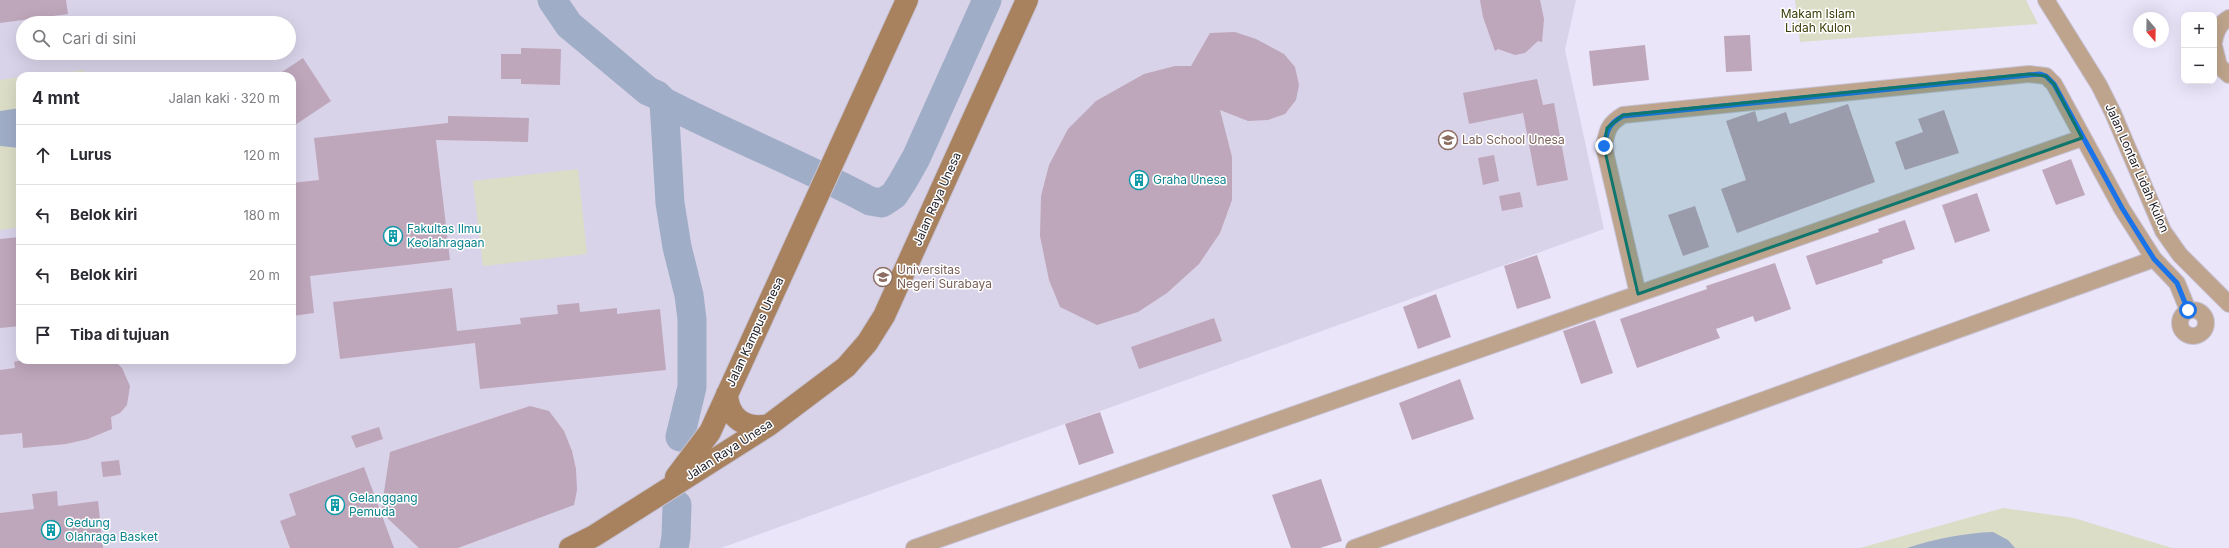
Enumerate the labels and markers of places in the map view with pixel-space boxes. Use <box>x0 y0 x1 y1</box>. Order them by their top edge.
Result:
school or university icon: Lab School Unesa <box>1437 129 1459 151</box>
place label: Lab School Unesa <box>1462 132 1565 147</box>
building icon: Graha Unesa <box>1128 169 1150 191</box>
place label: Graha Unesa <box>1153 172 1227 187</box>
place label: Fakultas Ilmu Keolahragaan <box>407 221 485 250</box>
building icon: Fakultas Ilmu Keolahragaan <box>382 225 404 247</box>
place label: Universitas Negeri Surabaya <box>897 262 992 291</box>
school or university icon: Universitas Negeri Surabaya <box>872 266 894 288</box>
place label: Gelanggang Pemuda <box>349 490 418 519</box>
building icon: Gelanggang Pemuda <box>324 494 346 516</box>
place label: Gedung Olahraga Basket <box>65 515 158 544</box>
building icon: Gedung Olahraga Basket <box>40 519 62 541</box>

